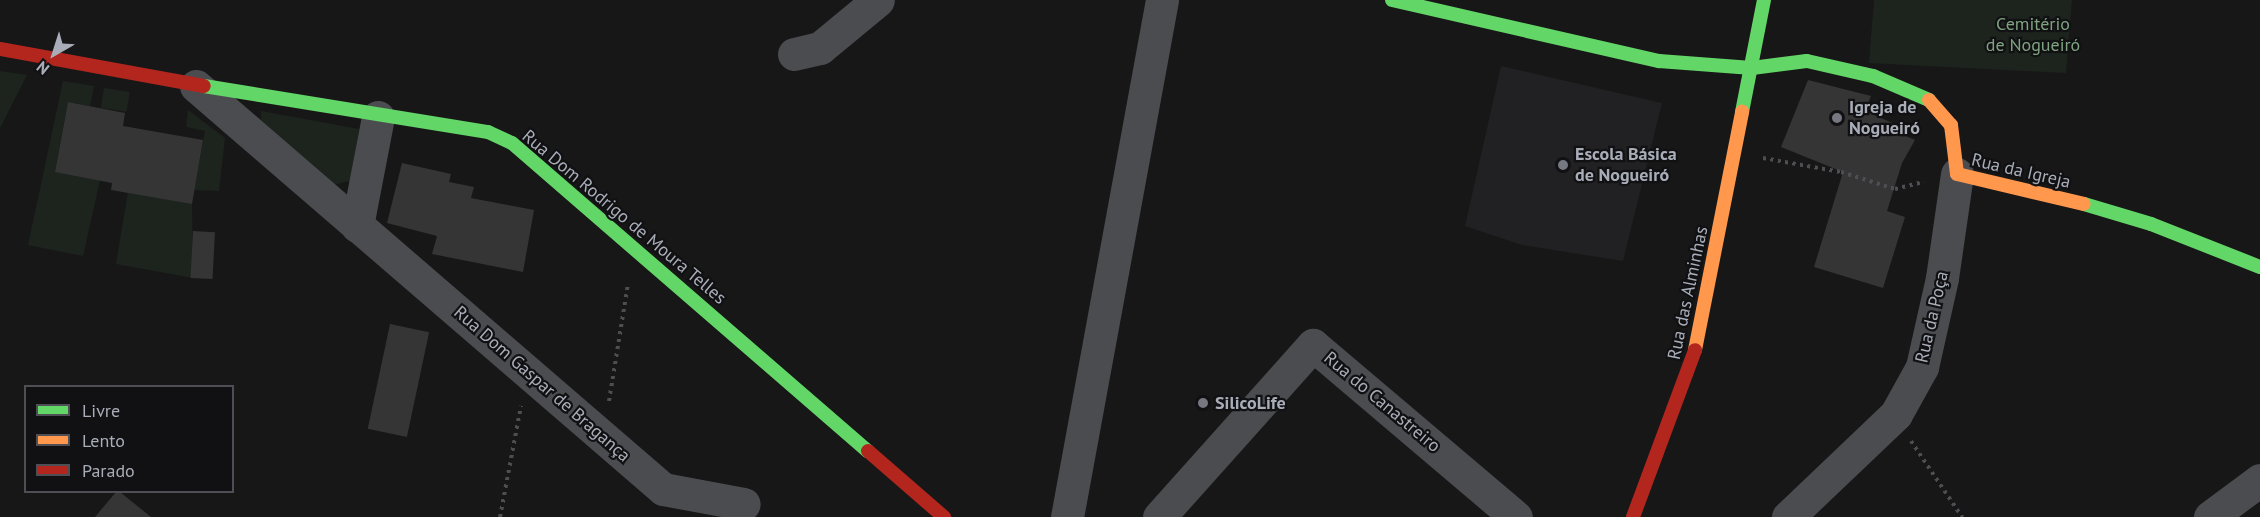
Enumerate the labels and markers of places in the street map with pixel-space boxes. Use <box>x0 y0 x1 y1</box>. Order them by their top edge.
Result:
place label: Igreja de Nogueiró <box>1849 97 1920 140</box>
marker: Igreja de Nogueiró <box>1830 111 1844 125</box>
place label: Escola Básica de Nogueiró <box>1575 144 1677 186</box>
marker: Escola Básica de Nogueiró <box>1556 158 1570 172</box>
place label: SilicoLife <box>1215 392 1286 414</box>
marker: SilicoLife <box>1196 396 1210 410</box>

